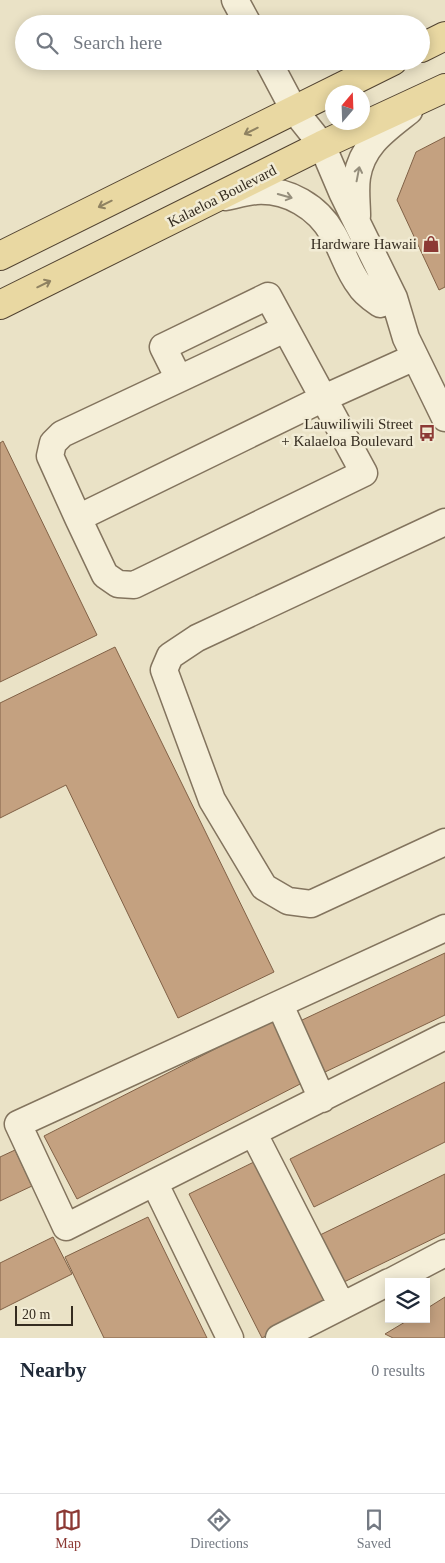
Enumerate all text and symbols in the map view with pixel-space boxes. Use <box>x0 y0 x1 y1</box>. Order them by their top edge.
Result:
search box <box>15 15 430 70</box>
icon: search <box>33 29 61 57</box>
text: Search here <box>73 32 162 53</box>
north arrow <box>325 85 370 130</box>
one-way arrow <box>243 126 258 136</box>
street label: Kalaeloa Boulevard <box>165 162 279 230</box>
one-way arrow <box>354 166 364 182</box>
one-way arrow <box>277 191 293 201</box>
one-way arrow <box>98 200 113 209</box>
shop icon: Hardware Hawaii <box>421 234 441 254</box>
place label: Hardware Hawaii <box>311 236 417 252</box>
one-way arrow <box>36 279 51 288</box>
place label: Lauwiliwili Street + Kalaeloa Boulevard <box>281 416 414 449</box>
bus stop icon: Lauwiliwili Street + Kalaeloa Boulevard <box>417 423 437 443</box>
map controls <box>385 1278 430 1323</box>
button: layers <box>385 1278 430 1323</box>
scale bar <box>15 1303 72 1326</box>
text: 20 m <box>22 1307 50 1322</box>
text: Nearby <box>20 1358 87 1382</box>
text: 0 results <box>371 1362 425 1379</box>
tab: Map <box>54 1506 82 1552</box>
tab: Directions <box>190 1506 249 1552</box>
tab: Saved <box>357 1506 391 1552</box>

